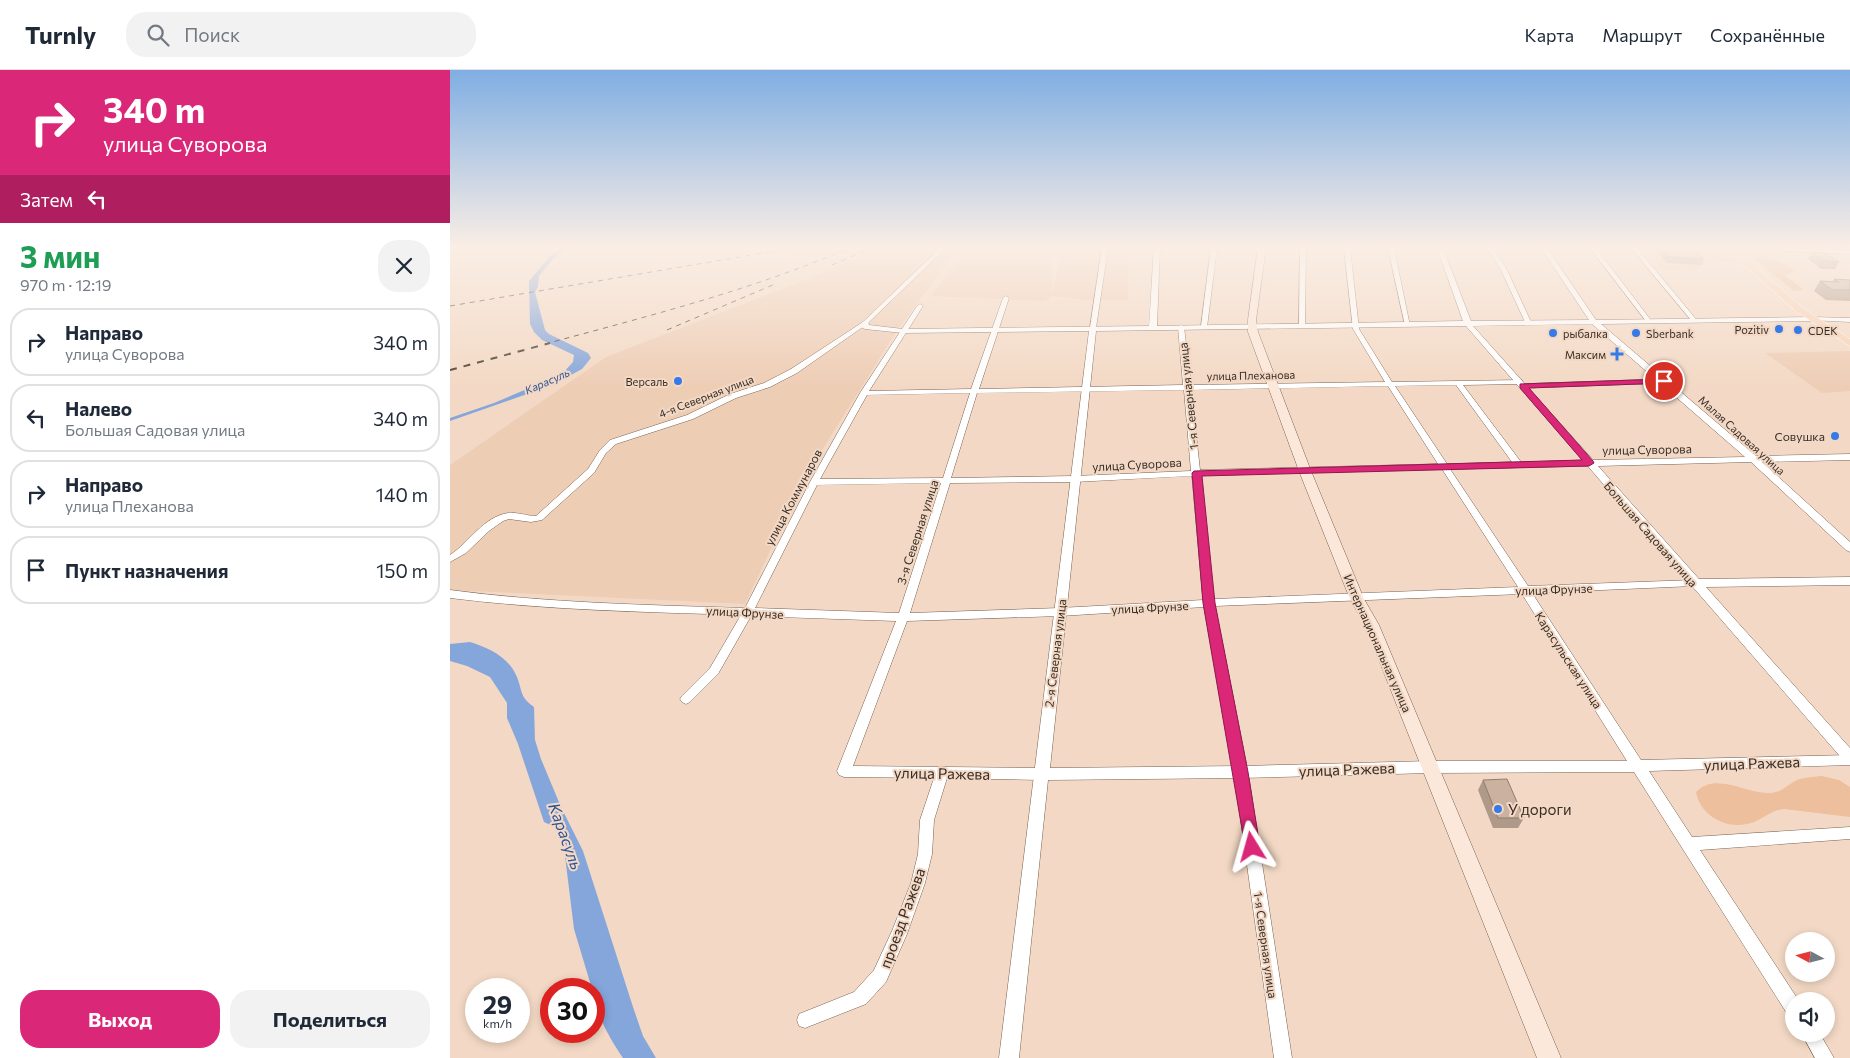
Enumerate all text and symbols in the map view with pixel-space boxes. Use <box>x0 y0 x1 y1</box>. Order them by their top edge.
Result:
search box <box>126 12 476 57</box>
text: Turnly <box>25 20 96 49</box>
icon: search <box>144 21 172 49</box>
text: Поиск <box>184 23 240 46</box>
text: Карта <box>1525 24 1574 46</box>
text: Маршрут <box>1602 24 1682 46</box>
text: Сохранённые <box>1710 24 1825 46</box>
text: 340 m <box>103 87 205 130</box>
icon: right <box>20 90 85 155</box>
text: улица Суворова <box>103 130 267 157</box>
icon: left <box>83 185 111 213</box>
text: Затем <box>20 188 73 211</box>
text: 3 мин <box>20 237 100 274</box>
button: close <box>378 240 430 292</box>
text: 970 m · 12:19 <box>20 275 111 294</box>
text: Направо <box>65 321 143 344</box>
place label: Pozitiv <box>1734 323 1769 336</box>
marker: Pozitiv <box>1773 323 1785 335</box>
marker: CDEK <box>1792 324 1804 336</box>
place label: CDEK <box>1808 324 1838 337</box>
marker: рыбалка <box>1547 327 1559 339</box>
place label: рыбалка <box>1563 327 1608 340</box>
marker: Sberbank <box>1630 327 1642 339</box>
place label: Sberbank <box>1646 327 1694 340</box>
icon: right <box>22 328 50 356</box>
text: 340 m <box>373 331 428 354</box>
street label: 1-я Северная улица <box>1175 342 1201 450</box>
text: улица Суворова <box>65 344 185 363</box>
marker: Максим <box>1610 347 1624 361</box>
place label: Максим <box>1565 348 1606 361</box>
pin <box>1643 360 1685 402</box>
water label: Карасуль <box>522 365 572 397</box>
icon: arrive <box>1650 367 1678 395</box>
street label: улица Плеханова <box>1207 368 1295 382</box>
street label: 4-я Северная улица <box>657 372 755 420</box>
place label: Версаль <box>626 375 668 388</box>
marker: Версаль <box>672 375 684 387</box>
street label: Малая Садовая улица <box>1696 393 1788 477</box>
text: Налево <box>65 397 132 420</box>
icon: left <box>22 404 50 432</box>
text: 340 m <box>373 407 428 430</box>
text: Большая Садовая улица <box>65 420 245 439</box>
place label: Совушка <box>1774 429 1825 443</box>
marker: Совушка <box>1829 430 1841 442</box>
street label: улица Суворова <box>1602 441 1692 457</box>
street label: улица Коммунаров <box>762 447 824 547</box>
street label: улица Суворова <box>1092 455 1182 473</box>
text: Направо <box>65 473 143 496</box>
street label: 3-я Северная улица <box>893 478 941 586</box>
street label: Большая Садовая улица <box>1601 478 1701 590</box>
icon: right <box>22 480 50 508</box>
text: 140 m <box>376 483 428 506</box>
text: улица Плеханова <box>65 496 194 515</box>
icon: arrive <box>22 556 50 584</box>
text: Пункт назначения <box>65 559 228 582</box>
text: 150 m <box>376 559 428 582</box>
street label: Интернациональная улица <box>1341 572 1415 714</box>
street label: улица Фрунзе <box>1515 581 1593 597</box>
street label: 2-я Северная улица <box>1041 598 1069 708</box>
street label: улица Фрунзе <box>1111 598 1189 616</box>
street label: улица Фрунзе <box>706 603 784 621</box>
street label: Карасульская улица <box>1533 609 1605 711</box>
street label: улица Ражева <box>1704 752 1800 774</box>
street label: улица Ражева <box>1299 758 1395 780</box>
street label: улица Ражева <box>894 763 990 783</box>
water label: Карасуль <box>545 800 587 872</box>
place label: У дороги <box>1508 800 1572 818</box>
marker: У дороги <box>1492 803 1504 815</box>
position arrow <box>1225 820 1277 872</box>
street label: проезд Ражева <box>876 865 928 971</box>
street label: 1-я Северная улица <box>1252 891 1280 999</box>
north arrow <box>1785 932 1835 982</box>
map controls <box>1785 932 1835 1042</box>
speed limit sign: 30 <box>540 978 605 1043</box>
text: 29 <box>483 989 512 1019</box>
button: Выход <box>20 990 220 1048</box>
button: Поделиться <box>230 990 430 1048</box>
button: sound <box>1785 992 1835 1042</box>
text: km/h <box>483 1016 512 1030</box>

